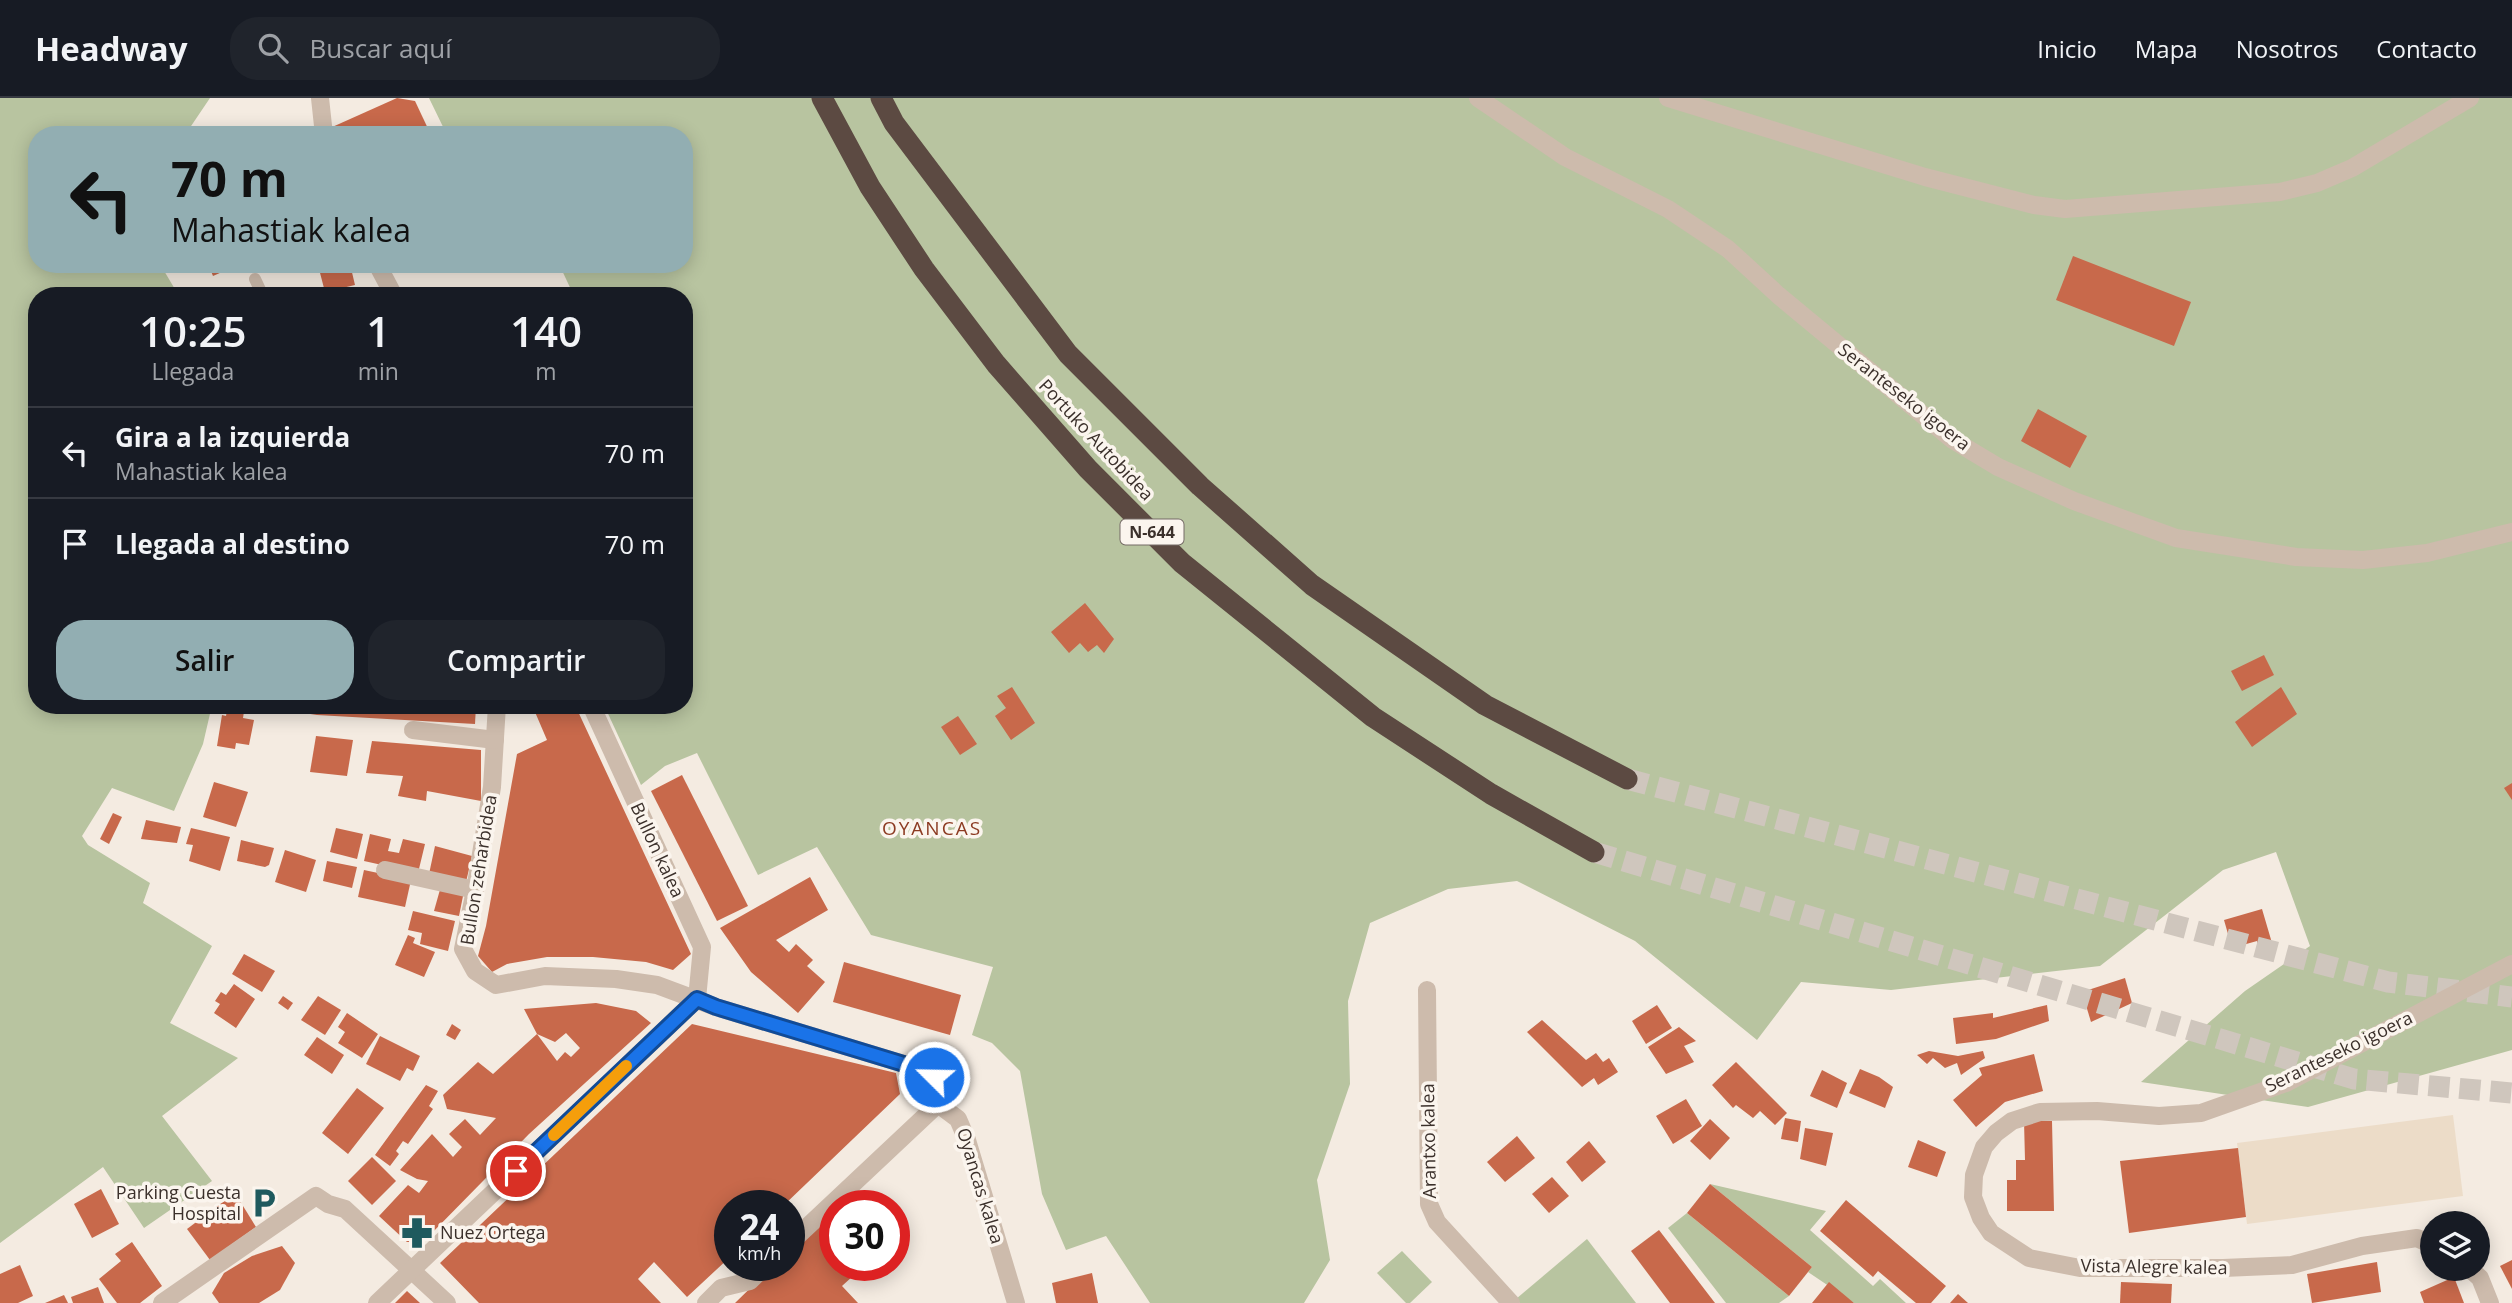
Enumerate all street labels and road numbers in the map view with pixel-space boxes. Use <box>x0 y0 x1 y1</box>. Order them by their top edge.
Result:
street label: Seranteseko igoera <box>1834 337 1976 455</box>
street label: Portuko Autobidea <box>1034 373 1159 505</box>
road number: N-644 <box>1120 520 1184 544</box>
street label: Bullon zeharbidea <box>454 793 502 947</box>
street label: Bullon kalea <box>625 798 690 901</box>
street label: Seranteseko igoera <box>2261 1005 2416 1097</box>
street label: Arantxo kalea <box>1415 1083 1441 1199</box>
street label: Oyancas kalea <box>952 1125 1010 1247</box>
street label: Vista Alegre kalea <box>2080 1253 2228 1279</box>

